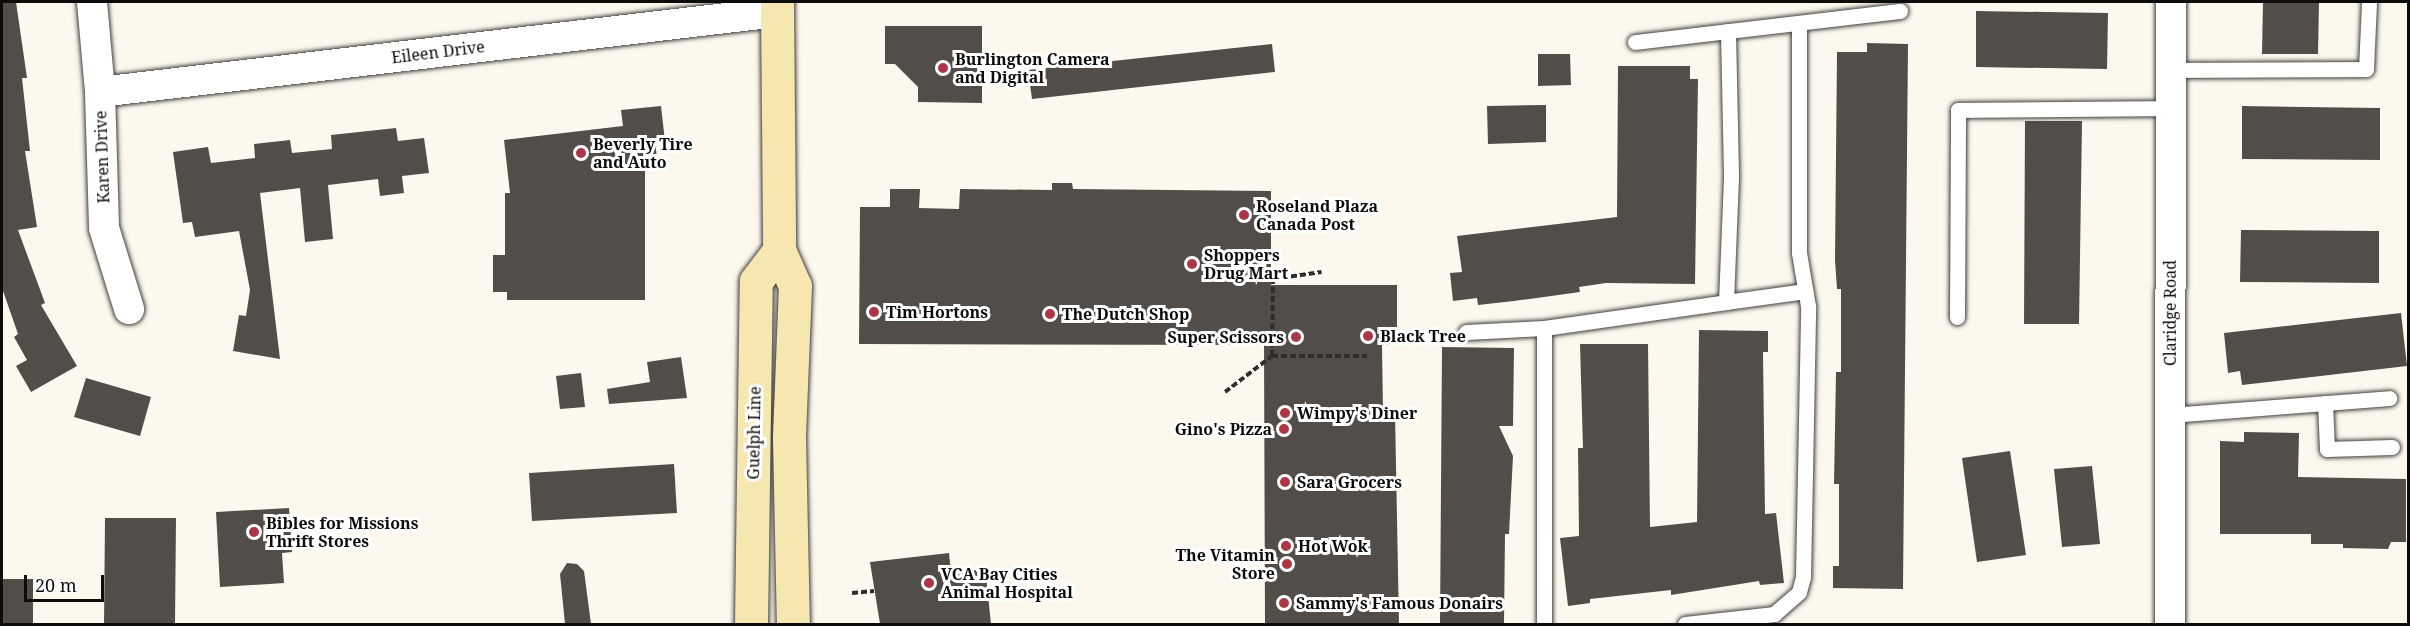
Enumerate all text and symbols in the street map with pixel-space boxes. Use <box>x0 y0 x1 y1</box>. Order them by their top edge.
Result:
street label: Eileen Drive <box>390 37 486 67</box>
place label: Burlington Camera and Digital <box>955 49 1110 87</box>
marker: Burlington Camera and Digital <box>936 61 950 75</box>
street label: Karen Drive <box>91 110 113 204</box>
place label: Beverly Tire and Auto <box>593 134 693 172</box>
marker: Beverly Tire and Auto <box>574 146 588 160</box>
place label: Roseland Plaza Canada Post <box>1256 196 1378 234</box>
marker: Roseland Plaza Canada Post <box>1237 208 1251 222</box>
place label: Shoppers Drug Mart <box>1204 245 1288 283</box>
marker: Shoppers Drug Mart <box>1185 257 1199 271</box>
street label: Claridge Road <box>2160 260 2180 366</box>
place label: Tim Hortons <box>886 302 988 322</box>
place label: The Dutch Shop <box>1062 304 1189 324</box>
marker: Tim Hortons <box>867 305 881 319</box>
marker: The Dutch Shop <box>1043 307 1057 321</box>
place label: Black Tree <box>1380 326 1466 346</box>
place label: Super Scissors <box>1167 327 1284 347</box>
marker: Black Tree <box>1361 329 1375 343</box>
marker: Super Scissors <box>1289 330 1303 344</box>
street label: Guelph Line <box>744 386 764 480</box>
place label: Wimpy's Diner <box>1297 403 1417 423</box>
marker: Wimpy's Diner <box>1278 406 1292 420</box>
place label: Gino's Pizza <box>1175 419 1272 439</box>
marker: Gino's Pizza <box>1277 422 1291 436</box>
place label: Sara Grocers <box>1297 472 1402 492</box>
marker: Sara Grocers <box>1278 475 1292 489</box>
place label: Bibles for Missions Thrift Stores <box>266 513 418 551</box>
marker: Bibles for Missions Thrift Stores <box>247 525 261 539</box>
place label: Hot Wok <box>1298 536 1368 556</box>
marker: Hot Wok <box>1279 539 1293 553</box>
place label: The Vitamin Store <box>1176 545 1275 583</box>
marker: The Vitamin Store <box>1280 557 1294 571</box>
scale bar <box>27 563 106 601</box>
place label: VCA Bay Cities Animal Hospital <box>941 564 1073 602</box>
text: 20 m <box>35 573 77 597</box>
marker: VCA Bay Cities Animal Hospital <box>922 576 936 590</box>
place label: Sammy's Famous Donairs <box>1296 593 1503 613</box>
marker: Sammy's Famous Donairs <box>1277 596 1291 610</box>

